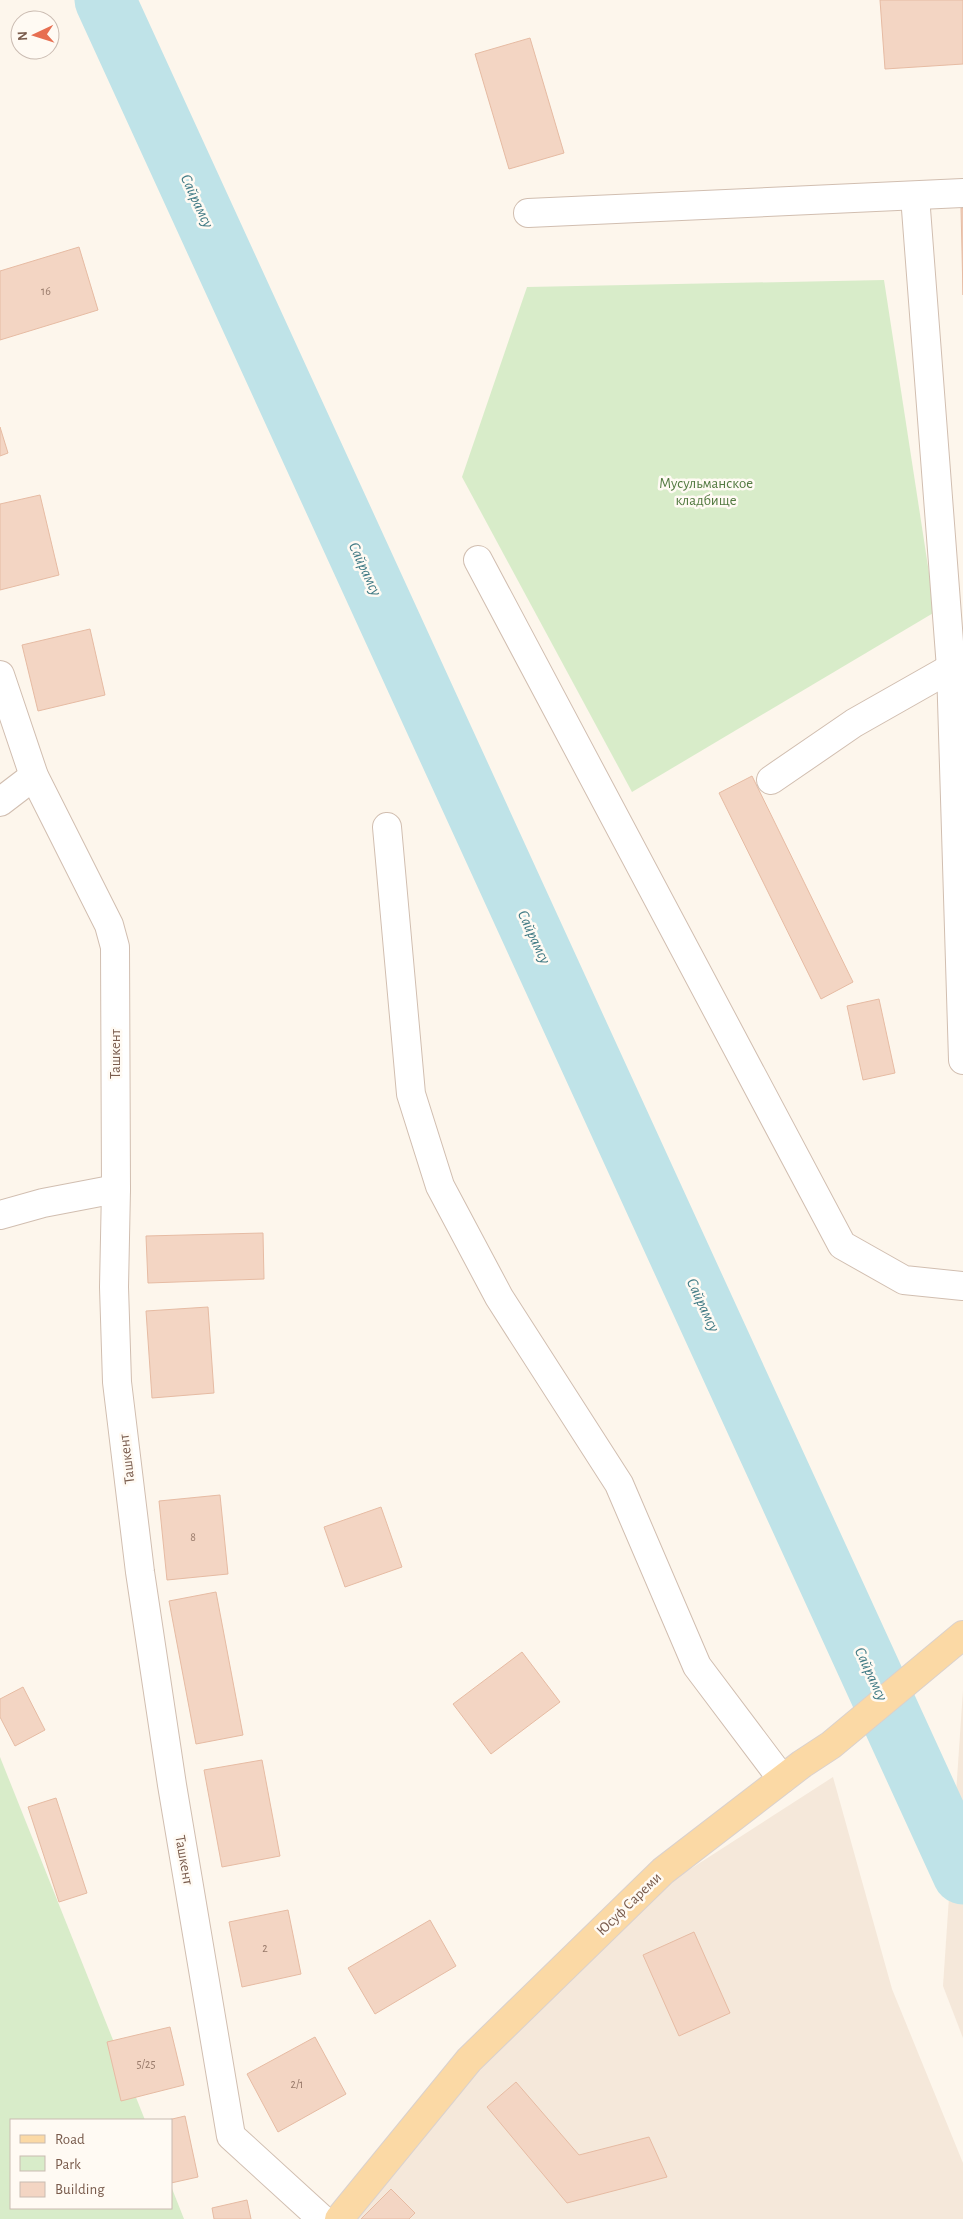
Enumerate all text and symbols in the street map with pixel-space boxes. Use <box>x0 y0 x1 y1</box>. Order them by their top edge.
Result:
north arrow <box>10 10 60 60</box>
text: N <box>16 30 30 41</box>
water label: Сайрамсу <box>177 172 217 231</box>
house number: 16 <box>41 285 51 297</box>
park label: Мусульманское кладбище <box>659 476 753 508</box>
water label: Сайрамсу <box>345 540 385 599</box>
water label: Сайрамсу <box>514 908 554 967</box>
street label: Ташкент <box>108 1028 123 1079</box>
water label: Сайрамсу <box>683 1276 723 1335</box>
street label: Ташкент <box>116 1433 137 1485</box>
house number: 8 <box>190 1531 196 1543</box>
water label: Сайрамсу <box>851 1645 891 1704</box>
street label: Ташкент <box>172 1834 196 1887</box>
street label: Юсуф Сареми <box>594 1869 664 1939</box>
house number: 2 <box>262 1942 268 1954</box>
house number: 5/25 <box>137 2058 155 2070</box>
house number: 2/1 <box>290 2078 304 2090</box>
legend <box>10 2119 172 2209</box>
text: Road <box>55 2132 85 2147</box>
text: Park <box>55 2157 81 2172</box>
text: Building <box>55 2182 105 2197</box>

